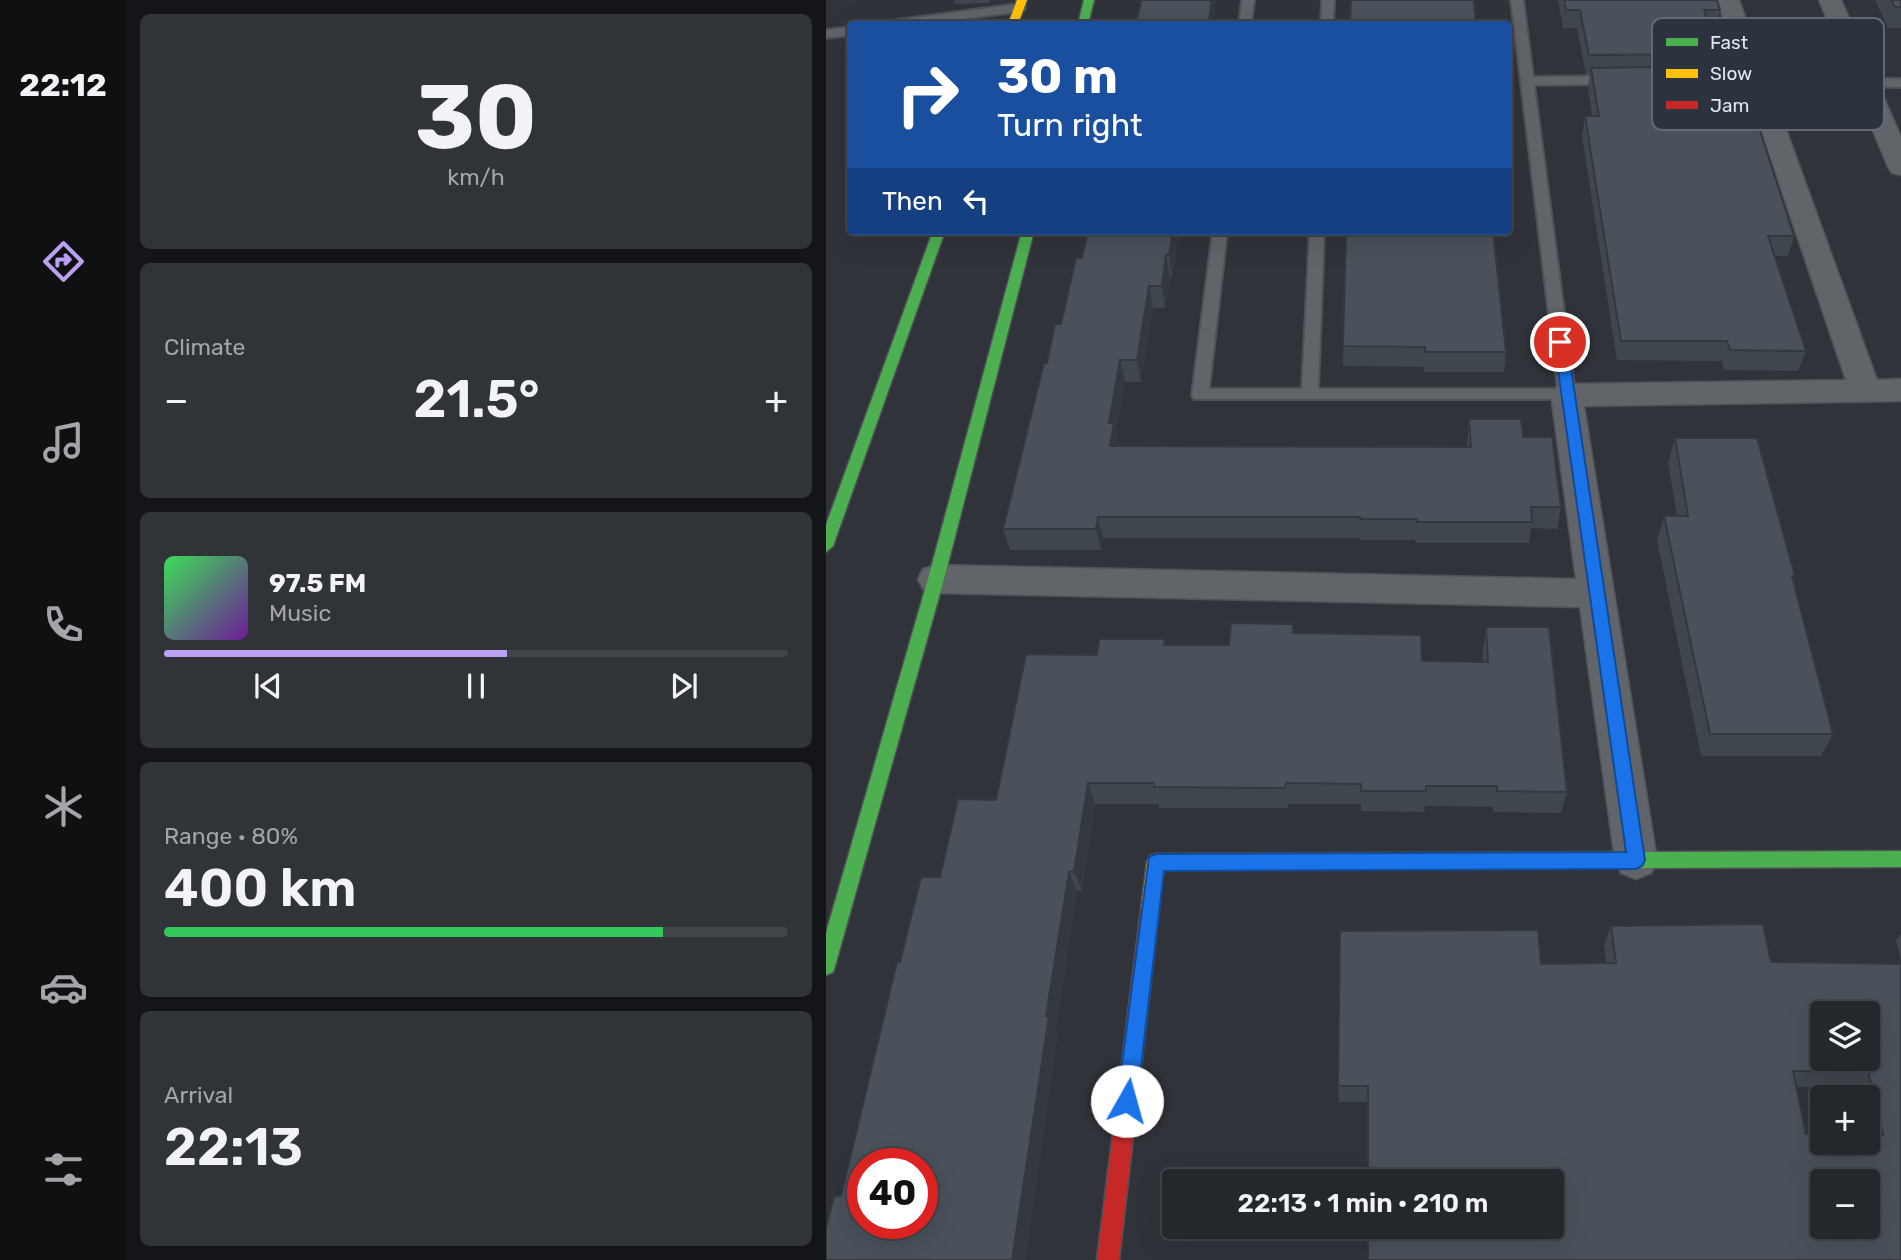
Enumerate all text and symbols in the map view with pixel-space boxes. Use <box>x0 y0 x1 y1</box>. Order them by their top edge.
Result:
legend <box>1652 18 1884 130</box>
text: Fast <box>1710 31 1749 54</box>
text: 30 m <box>997 47 1118 105</box>
icon: right <box>882 49 973 140</box>
text: Slow <box>1710 62 1752 85</box>
text: 30 <box>415 63 537 171</box>
text: 22:12 <box>19 66 107 104</box>
text: Jam <box>1710 94 1749 117</box>
text: Turn right <box>997 106 1142 144</box>
text: km/h <box>447 163 505 191</box>
icon: left <box>957 182 995 220</box>
text: Then <box>882 186 943 217</box>
icon: directions <box>39 237 88 286</box>
pin <box>1530 312 1590 372</box>
icon: arrive <box>1541 323 1579 361</box>
text: Climate <box>164 333 245 361</box>
text: 21.5° <box>413 368 540 430</box>
text: − <box>164 377 189 423</box>
text: + <box>764 377 788 423</box>
icon: music <box>39 418 88 467</box>
text: 97.5 FM <box>269 568 366 599</box>
text: Music <box>269 599 331 627</box>
icon: phone <box>39 600 88 649</box>
icon: previous <box>249 667 287 705</box>
icon: pause <box>457 667 495 705</box>
icon: next <box>665 667 703 705</box>
icon: climate <box>39 782 88 831</box>
text: Range · 80% <box>164 822 298 850</box>
text: 400 km <box>164 857 356 919</box>
icon: car <box>39 963 88 1012</box>
map controls <box>1810 1001 1880 1239</box>
button: layers <box>1810 1001 1880 1071</box>
position arrow <box>1090 1064 1164 1138</box>
text: Arrival <box>164 1081 233 1109</box>
button: + <box>1810 1085 1880 1155</box>
text: 22:13 <box>164 1116 303 1178</box>
icon: filters <box>39 1145 88 1194</box>
speed limit sign: 40 <box>847 1148 938 1239</box>
button: − <box>1810 1169 1880 1239</box>
text: 22:13 · 1 min · 210 m <box>1238 1188 1488 1219</box>

